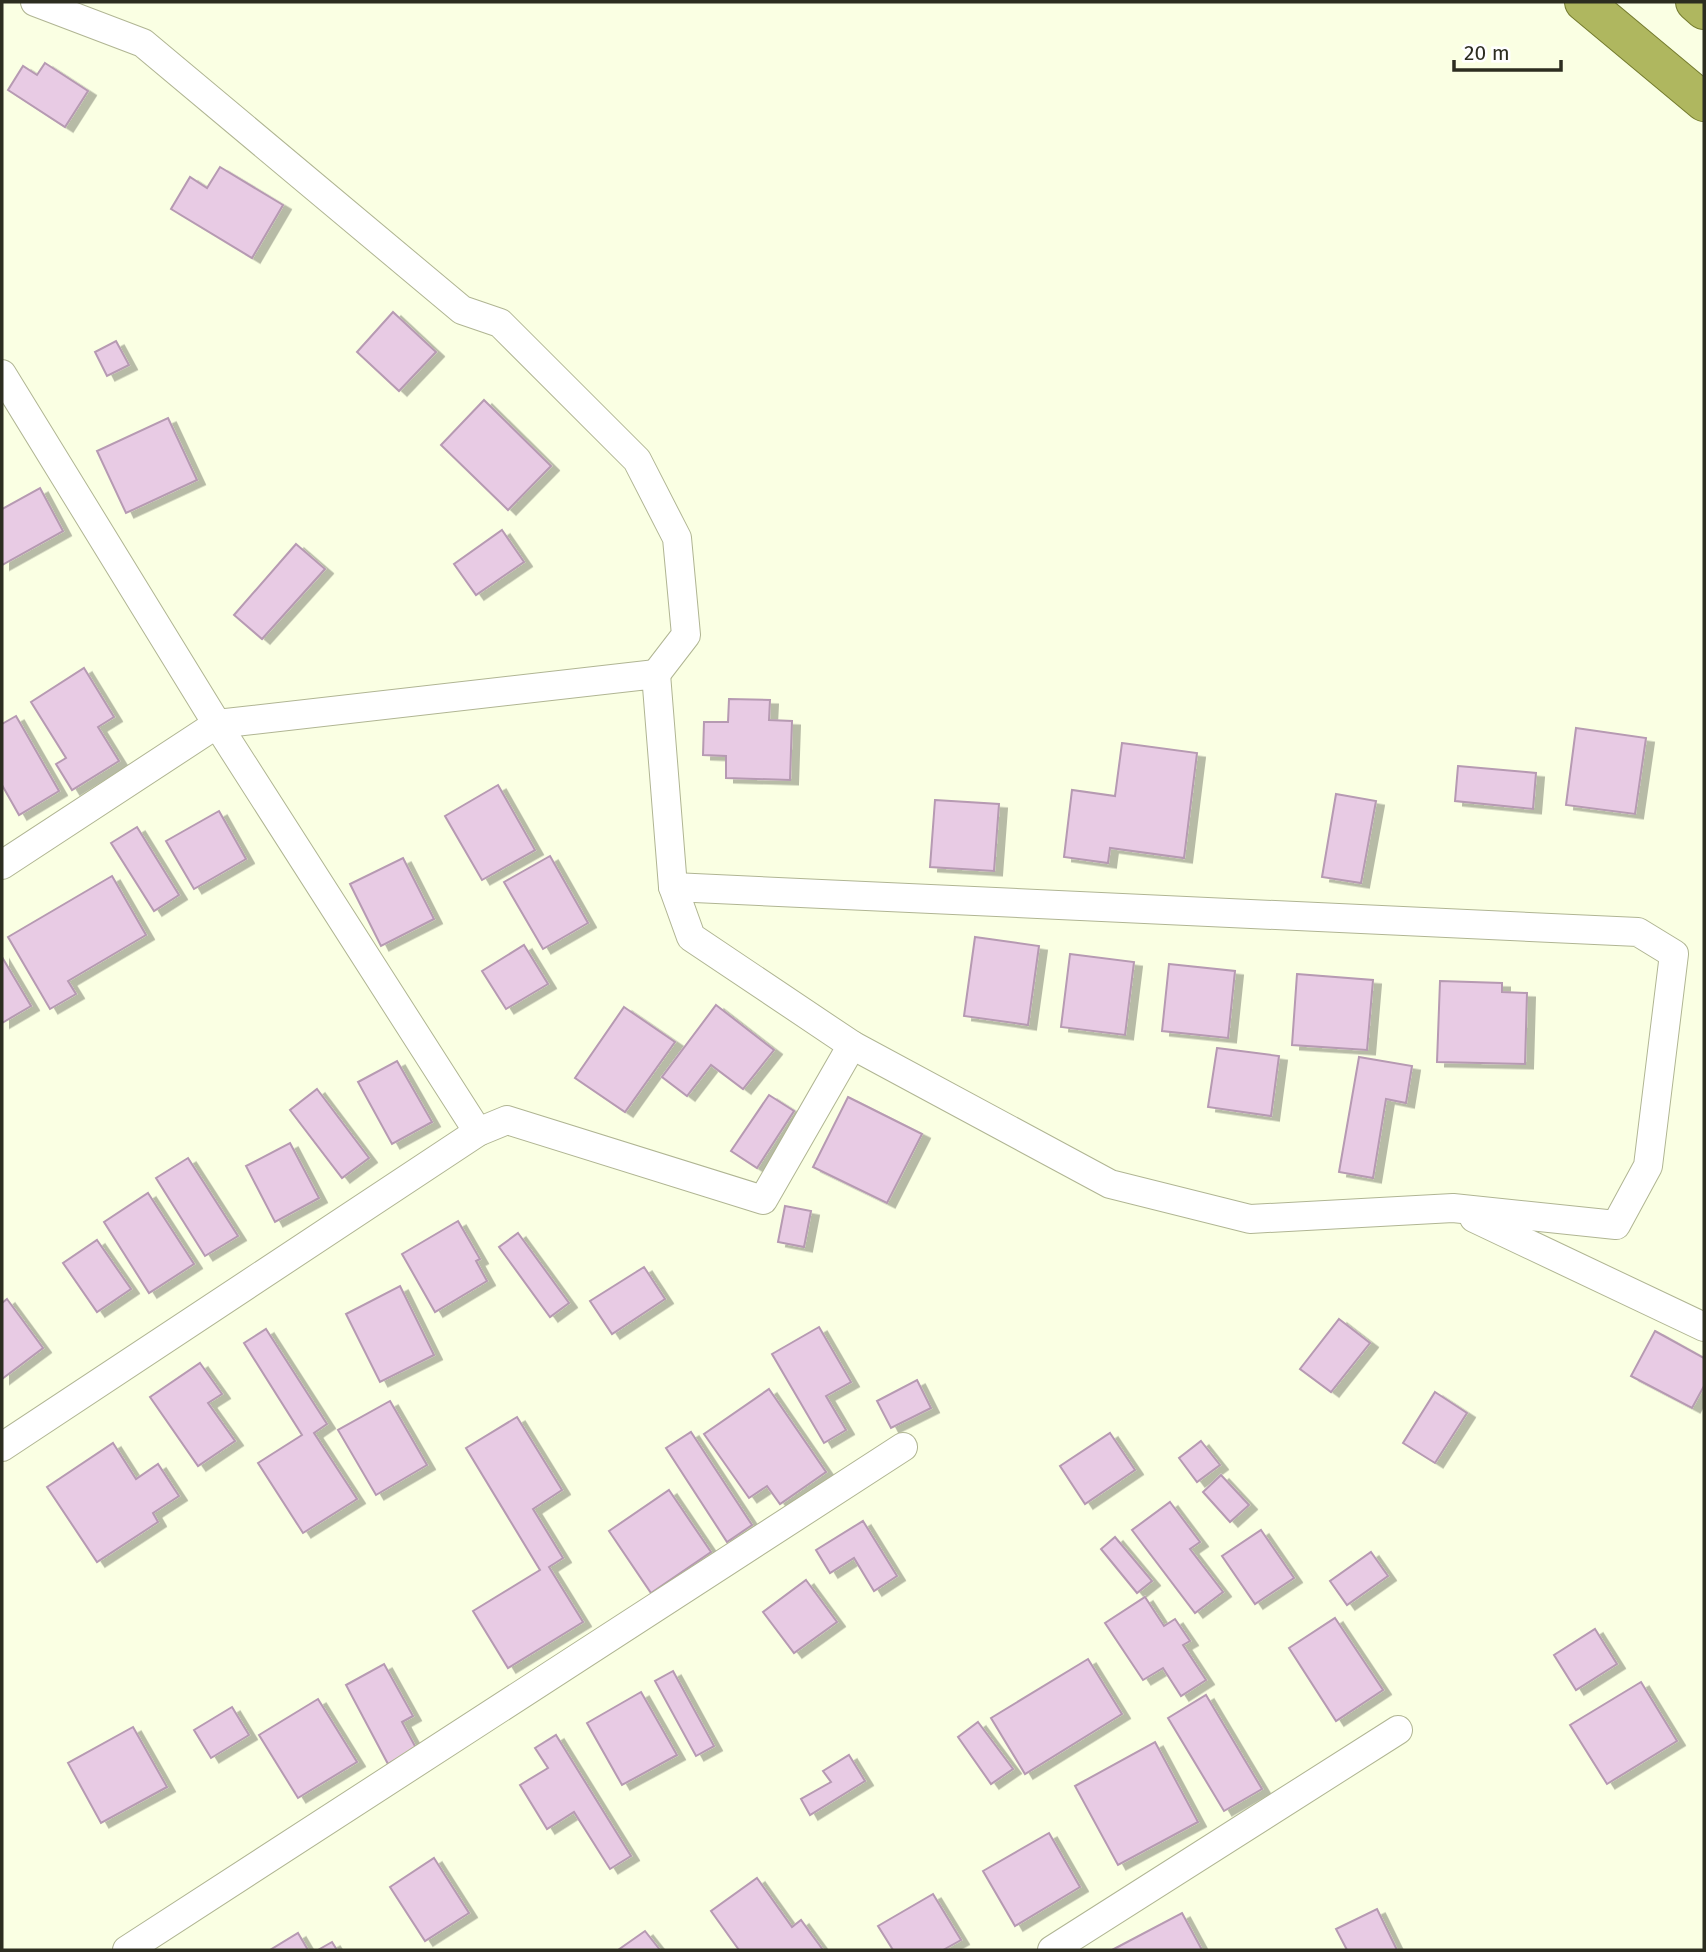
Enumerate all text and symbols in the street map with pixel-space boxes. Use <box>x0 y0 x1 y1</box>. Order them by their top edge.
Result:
scale bar <box>1454 28 1561 72</box>
text: 20 m <box>1464 40 1510 66</box>

